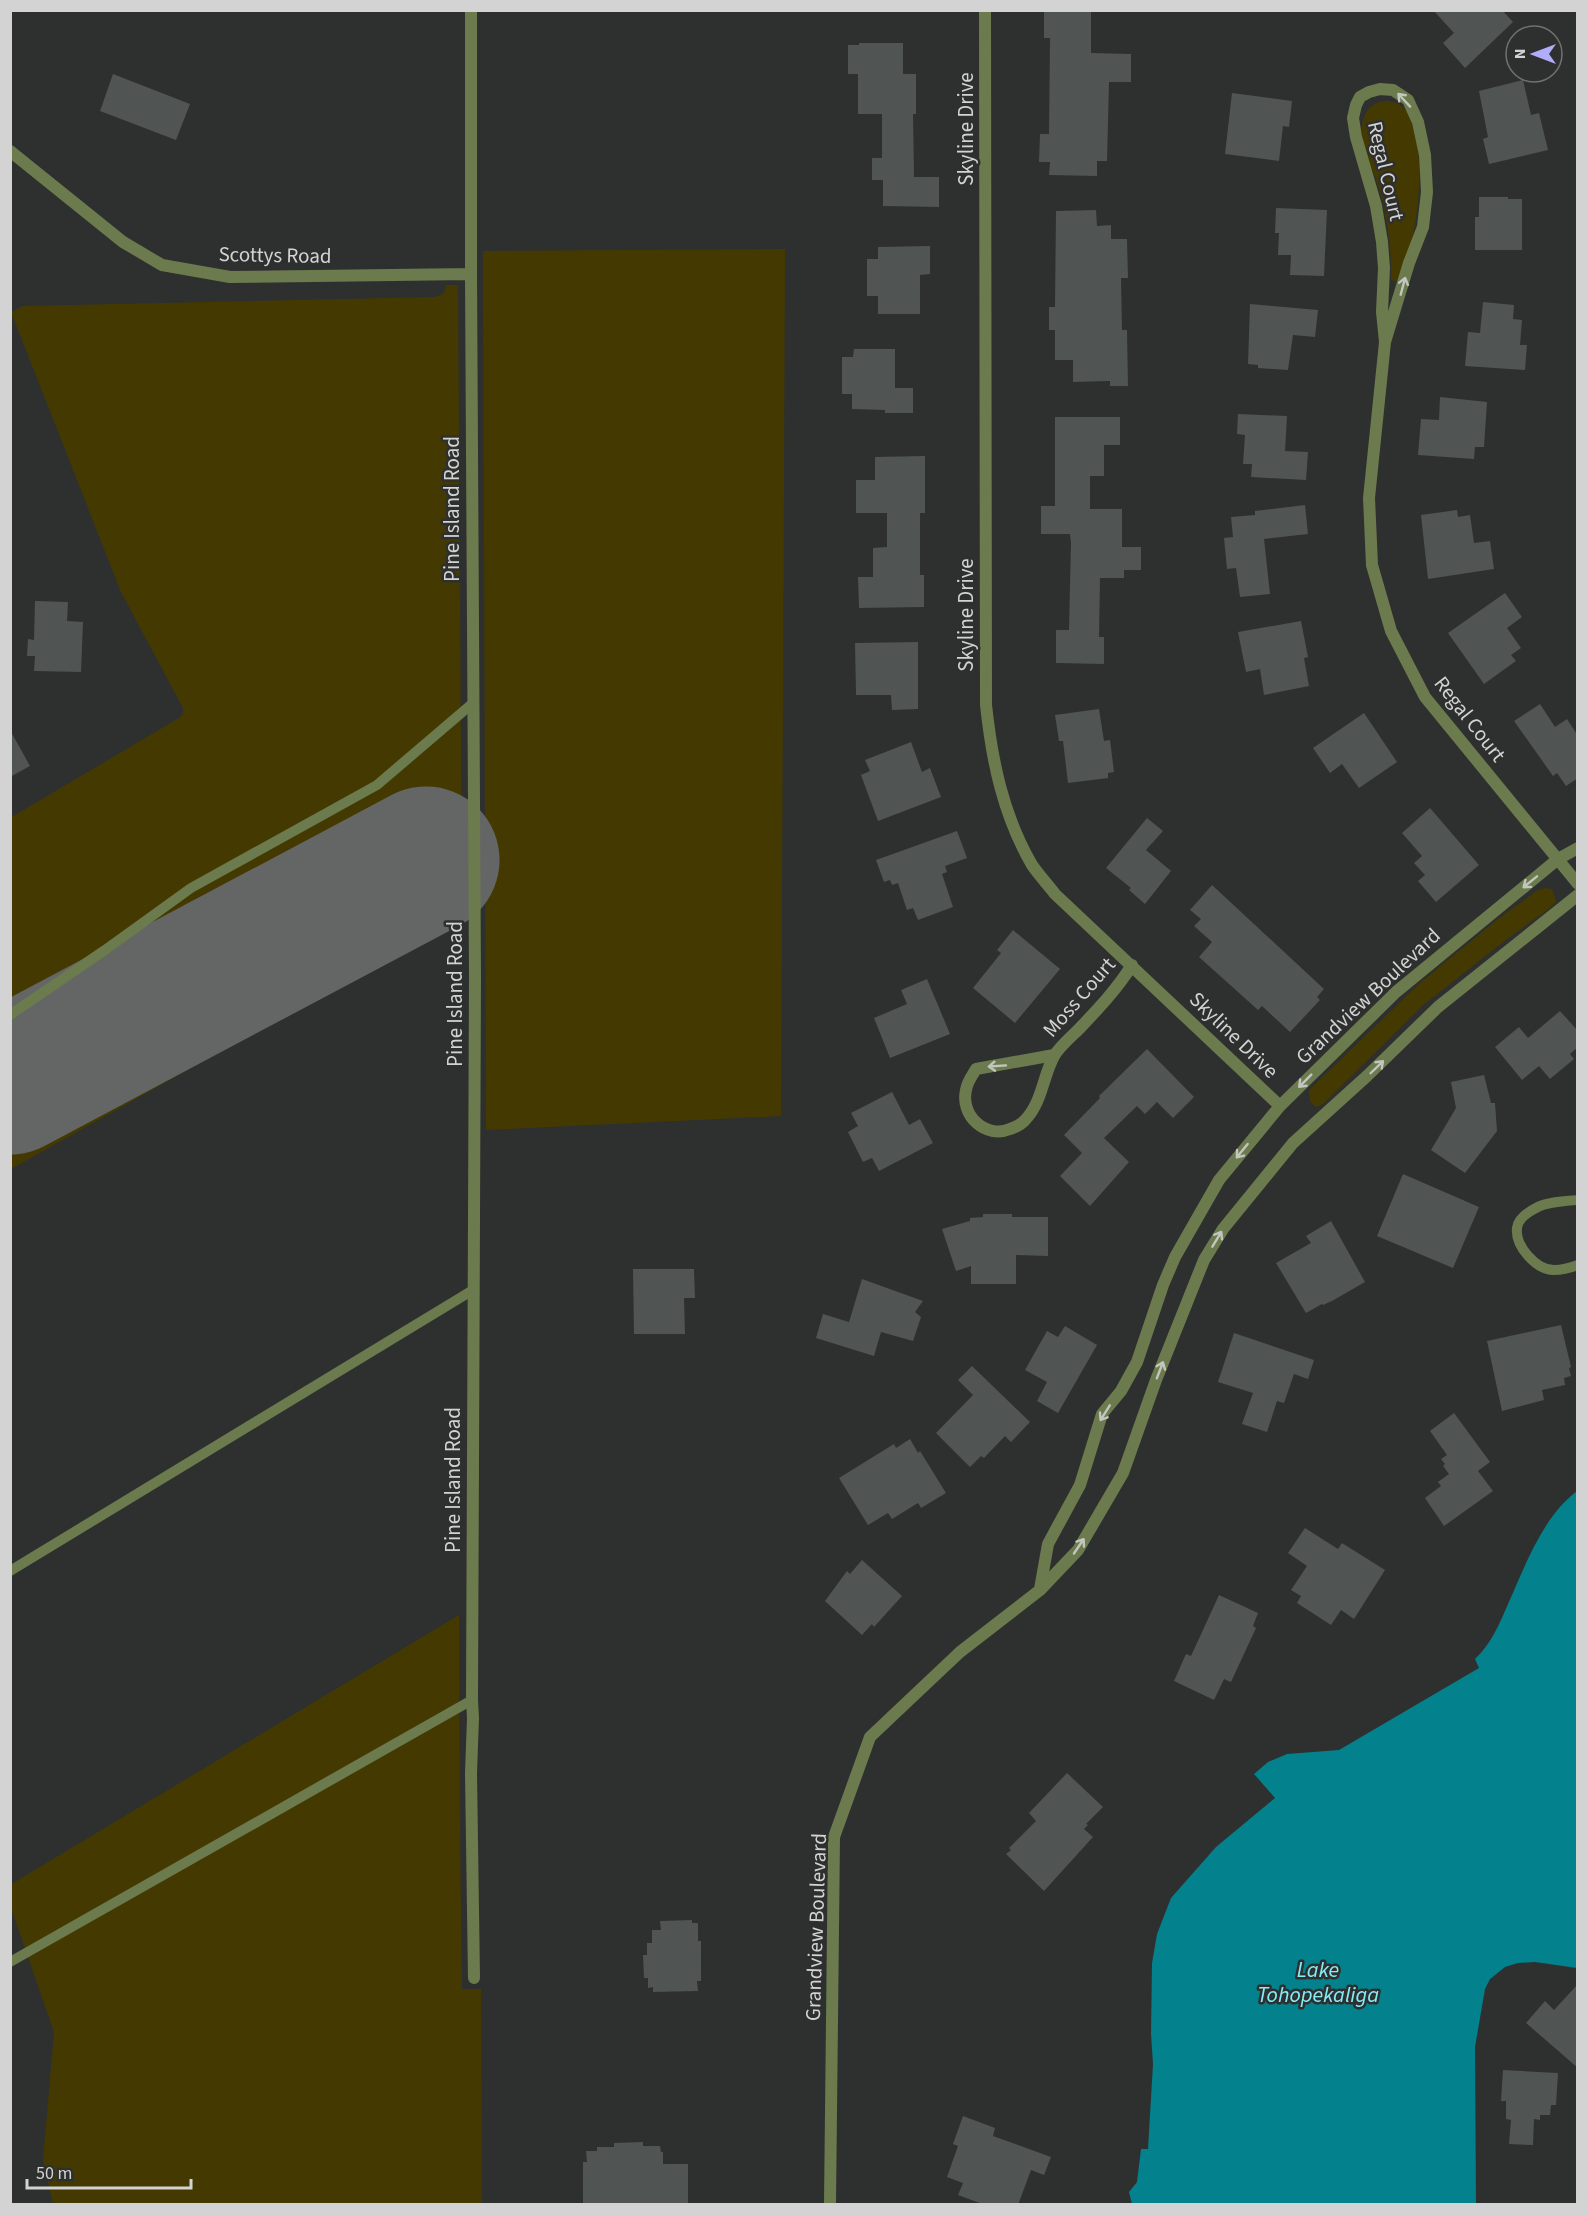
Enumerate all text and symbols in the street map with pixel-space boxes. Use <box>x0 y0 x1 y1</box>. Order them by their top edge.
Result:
north arrow <box>1504 24 1564 84</box>
text: N <box>1509 49 1531 59</box>
street label: Skyline Drive <box>951 72 981 186</box>
one-way arrow <box>1397 93 1411 108</box>
street label: Regal Court <box>1360 118 1412 224</box>
street label: Scottys Road <box>218 239 332 271</box>
one-way arrow <box>1398 277 1409 296</box>
street label: Pine Island Road <box>437 436 467 582</box>
street label: Skyline Drive <box>951 558 981 672</box>
street label: Regal Court <box>1427 670 1513 768</box>
one-way arrow <box>1522 876 1538 889</box>
street label: Pine Island Road <box>440 921 470 1067</box>
street label: Grandview Boulevard <box>1289 921 1447 1071</box>
street label: Moss Court <box>1036 950 1122 1044</box>
street label: Skyline Drive <box>1183 985 1285 1085</box>
one-way arrow <box>987 1060 1007 1071</box>
one-way arrow <box>1369 1060 1384 1074</box>
one-way arrow <box>1298 1073 1313 1088</box>
one-way arrow <box>1236 1143 1249 1159</box>
one-way arrow <box>1211 1231 1223 1248</box>
one-way arrow <box>1155 1361 1166 1380</box>
one-way arrow <box>1098 1404 1110 1421</box>
street label: Pine Island Road <box>438 1407 468 1553</box>
one-way arrow <box>1073 1539 1085 1555</box>
street label: Grandview Boulevard <box>798 1833 834 2021</box>
water label: Lake Tohopekaliga <box>1257 1954 1379 2011</box>
scale bar <box>27 2152 190 2190</box>
text: 50 m <box>36 2161 72 2186</box>

